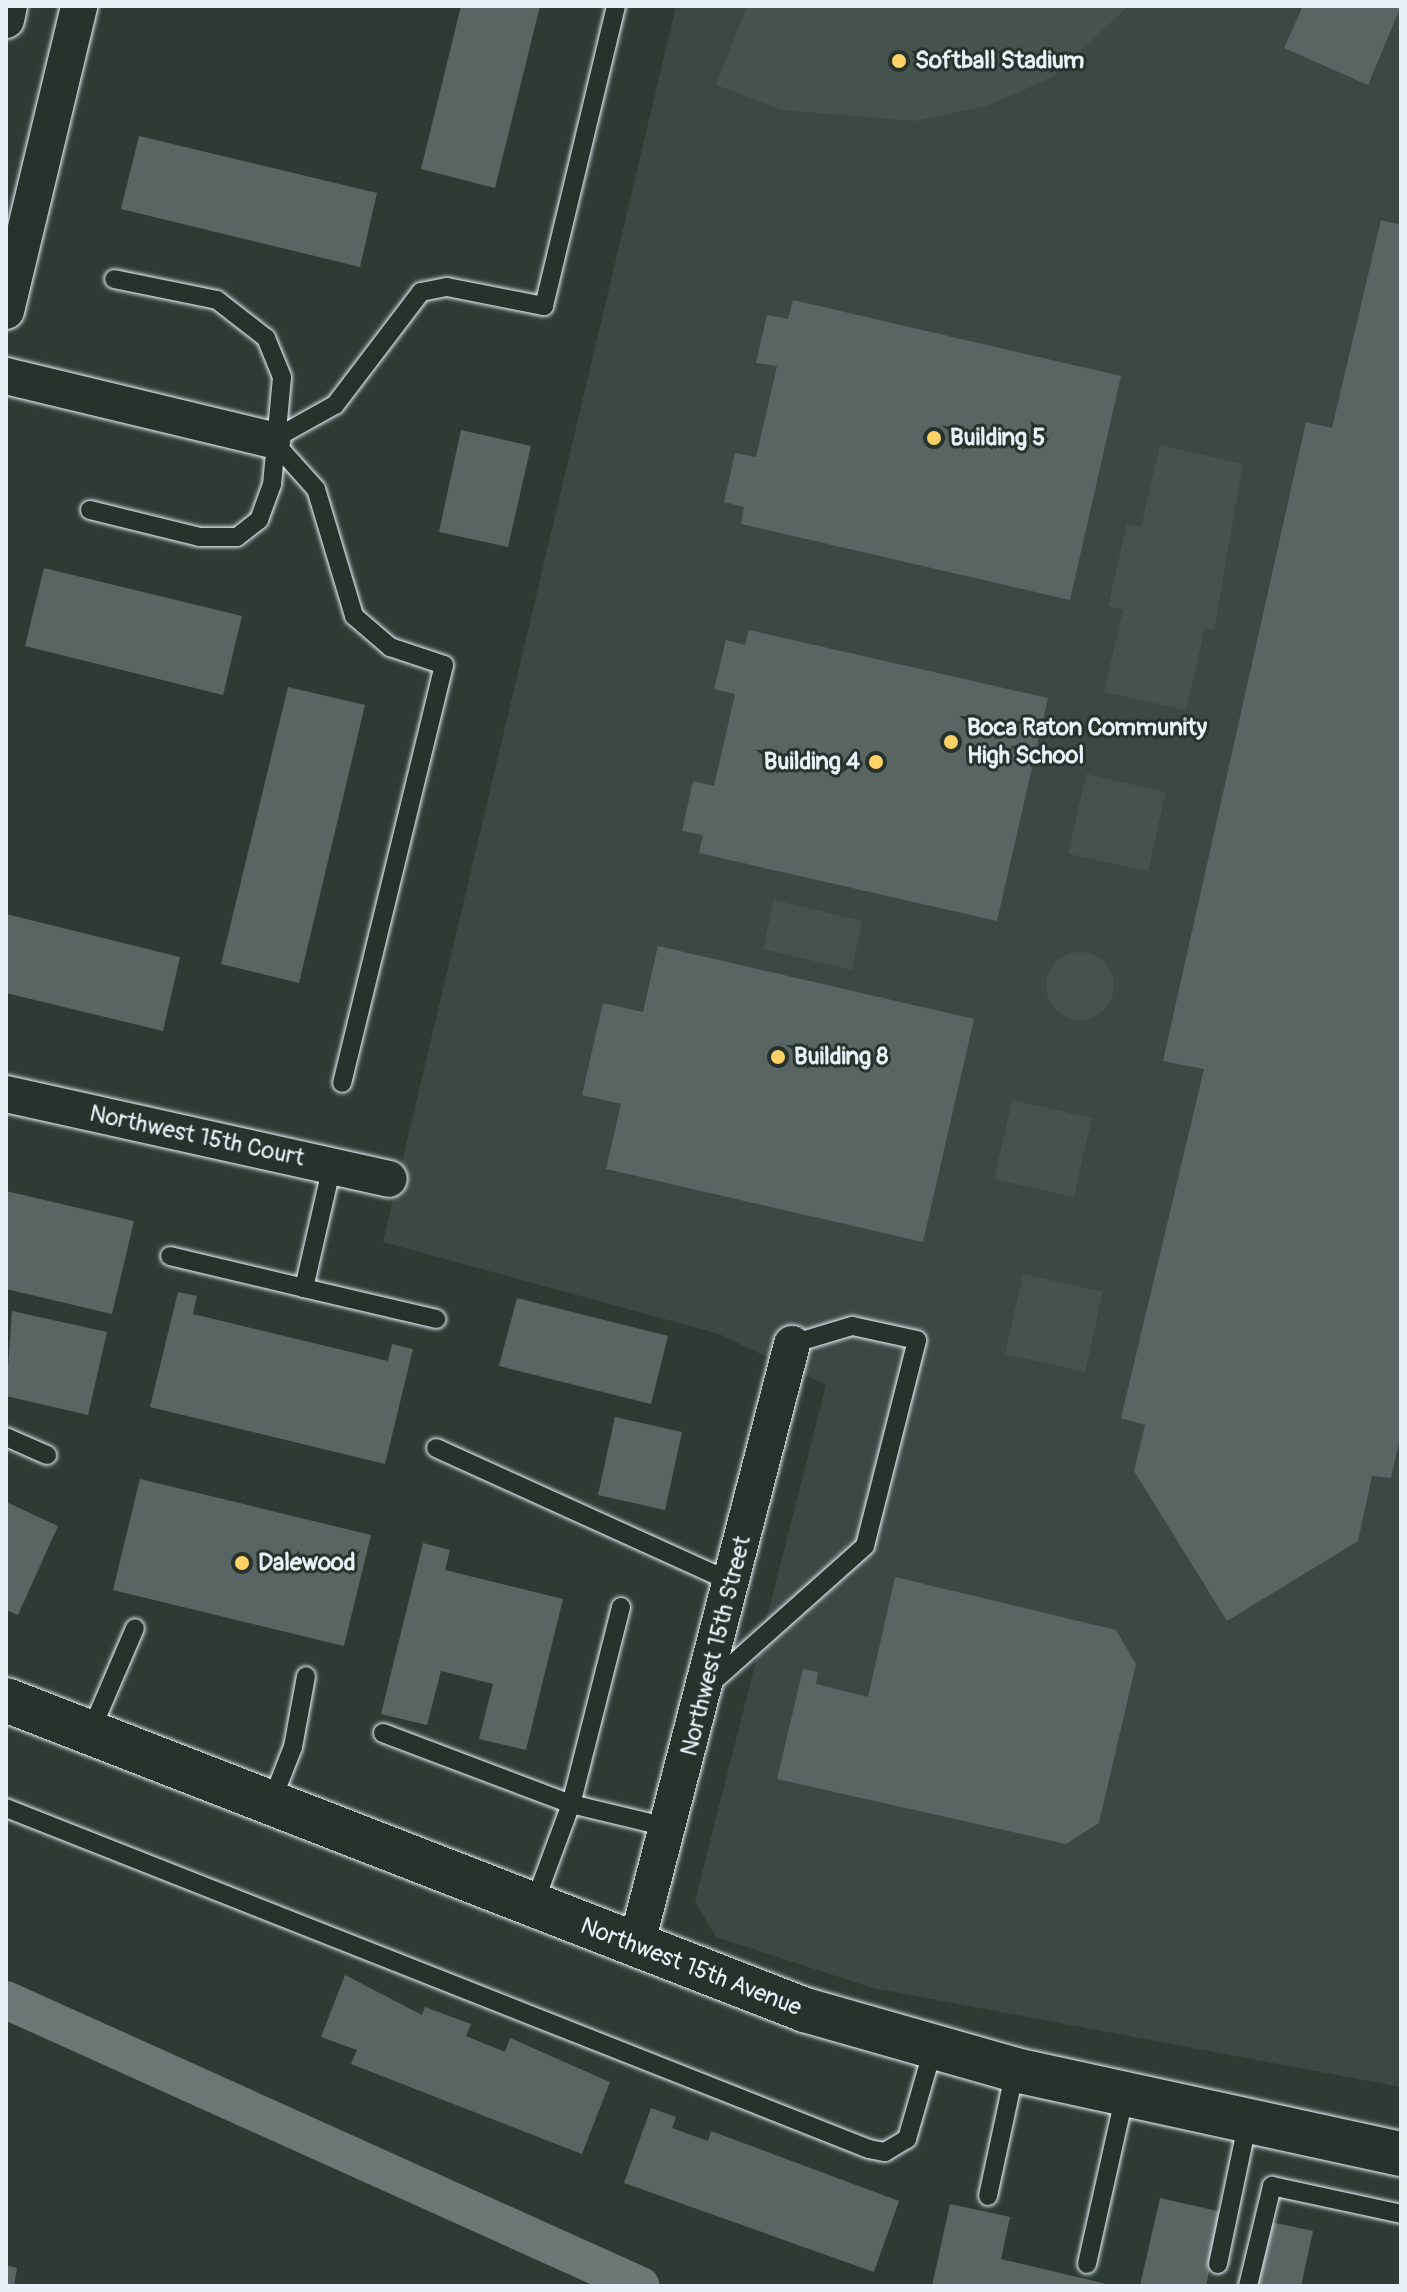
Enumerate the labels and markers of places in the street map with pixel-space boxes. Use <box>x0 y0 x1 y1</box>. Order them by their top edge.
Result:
place label: Softball Stadium <box>915 47 1084 75</box>
marker: Softball Stadium <box>890 52 908 70</box>
place label: Building 5 <box>950 424 1045 452</box>
marker: Building 5 <box>925 429 943 447</box>
place label: Boca Raton Community High School <box>967 714 1207 770</box>
marker: Boca Raton Community High School <box>942 733 960 751</box>
place label: Building 4 <box>764 748 860 776</box>
marker: Building 4 <box>867 753 885 771</box>
place label: Building 8 <box>794 1043 888 1071</box>
marker: Building 8 <box>769 1048 787 1066</box>
place label: Dalewood <box>258 1549 356 1577</box>
marker: Dalewood <box>233 1554 251 1572</box>

